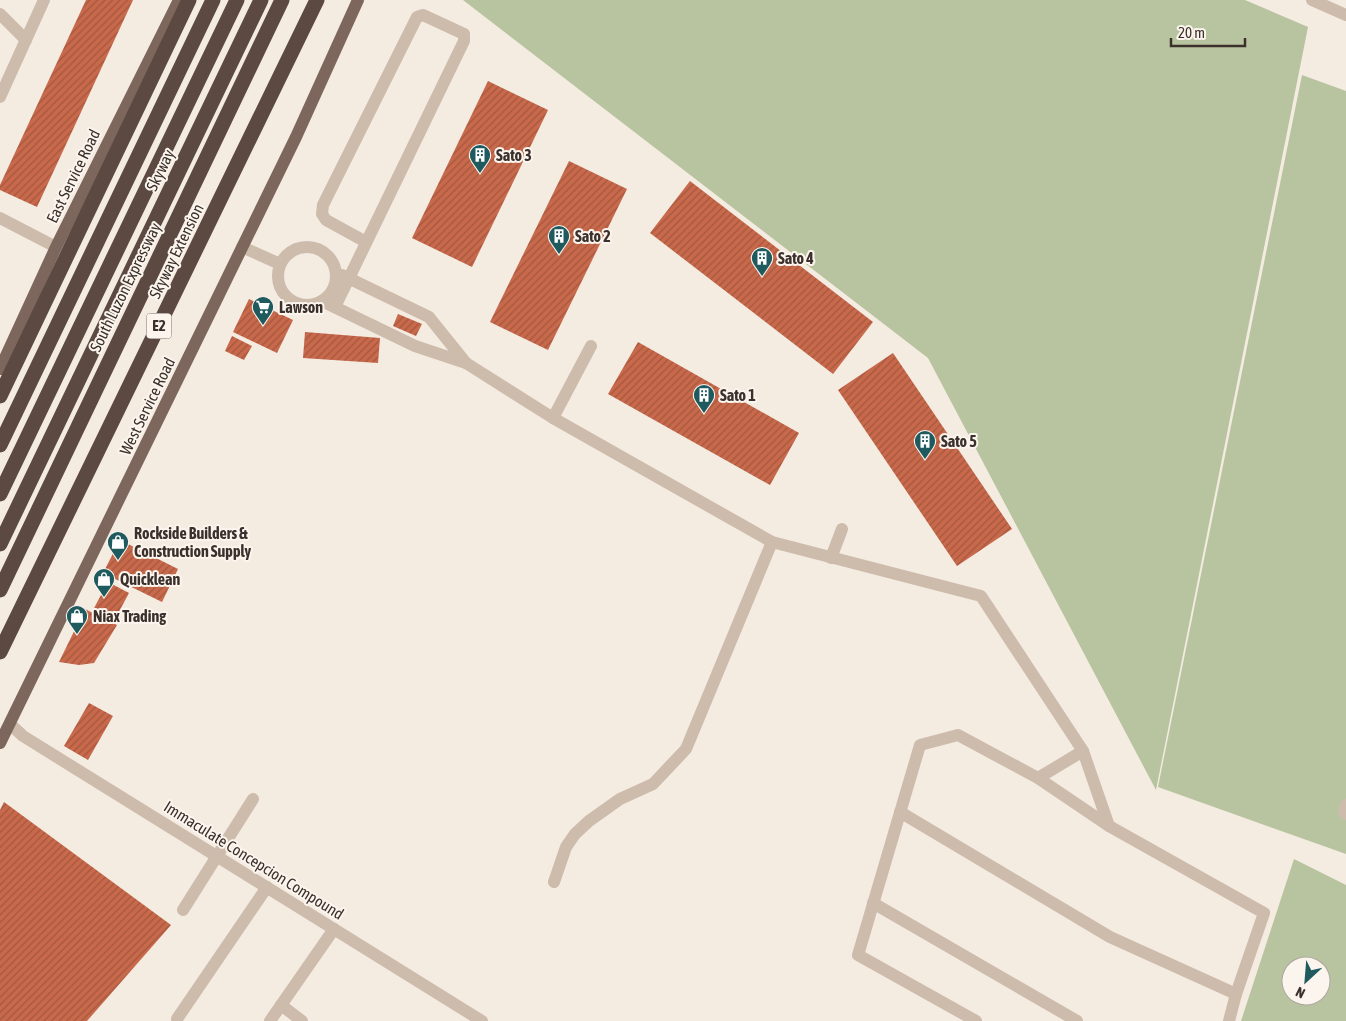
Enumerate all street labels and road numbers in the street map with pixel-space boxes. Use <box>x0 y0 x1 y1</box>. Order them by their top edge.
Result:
street label: East Service Road <box>43 126 103 226</box>
street label: Skyway <box>142 146 179 194</box>
street label: Skyway Extension <box>145 201 208 302</box>
street label: South Luzon Expressway <box>86 219 165 355</box>
road number: E2 <box>146 314 172 338</box>
street label: West Service Road <box>116 355 178 457</box>
street label: Immaculate Concepcion Compound <box>160 797 347 924</box>

